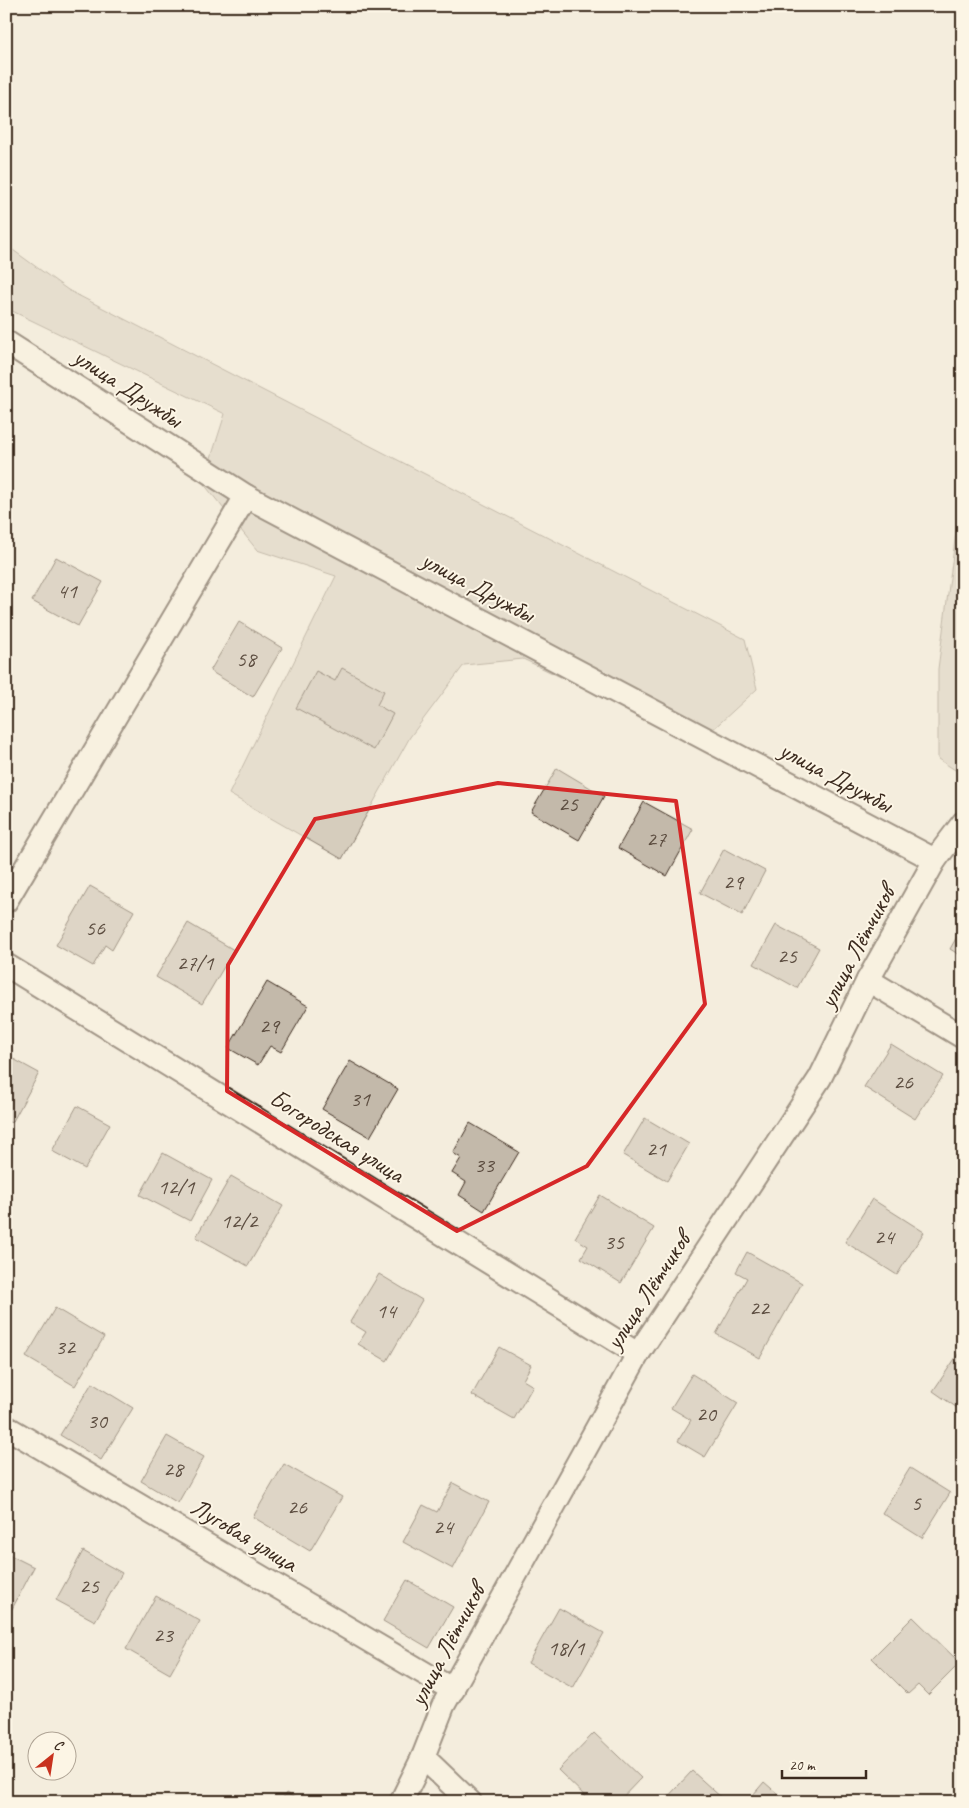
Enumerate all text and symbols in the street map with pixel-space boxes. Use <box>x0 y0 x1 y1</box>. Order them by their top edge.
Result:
street label: улица Дружбы <box>66 340 190 436</box>
street label: улица Дружбы <box>414 543 542 631</box>
house number: 41 <box>57 577 78 605</box>
house number: 58 <box>236 645 258 673</box>
street label: улица Дружбы <box>772 733 900 821</box>
house number: 25 <box>558 790 579 818</box>
house number: 27 <box>646 825 667 853</box>
house number: 29 <box>723 868 745 896</box>
street label: улица Лётчиков <box>811 875 905 1015</box>
house number: 56 <box>85 914 106 942</box>
house number: 25 <box>777 942 798 970</box>
house number: 27/1 <box>177 949 215 977</box>
house number: 29 <box>259 1012 281 1040</box>
house number: 26 <box>893 1068 914 1096</box>
street label: Богородская улица <box>264 1082 412 1191</box>
house number: 31 <box>350 1085 371 1113</box>
house number: 21 <box>646 1135 667 1163</box>
house number: 33 <box>474 1151 496 1179</box>
house number: 12/1 <box>158 1173 196 1201</box>
house number: 12/2 <box>221 1207 260 1235</box>
street label: улица Лётчиков <box>597 1221 701 1357</box>
house number: 24 <box>874 1223 896 1251</box>
house number: 35 <box>604 1228 625 1256</box>
house number: 22 <box>749 1294 771 1322</box>
house number: 14 <box>376 1297 398 1325</box>
house number: 32 <box>55 1333 77 1361</box>
house number: 20 <box>696 1400 718 1428</box>
house number: 30 <box>87 1407 109 1435</box>
house number: 28 <box>163 1455 185 1483</box>
house number: 5 <box>911 1489 922 1517</box>
street label: Луговая улица <box>185 1491 305 1580</box>
house number: 26 <box>287 1493 308 1521</box>
house number: 24 <box>433 1513 455 1541</box>
house number: 25 <box>79 1572 100 1600</box>
street label: улица Лётчиков <box>401 1573 495 1713</box>
house number: 23 <box>153 1621 175 1649</box>
house number: 18/1 <box>548 1634 586 1662</box>
north arrow <box>28 1730 78 1780</box>
text: С <box>51 1736 67 1755</box>
scale bar <box>782 1748 865 1780</box>
text: 20 m <box>789 1756 816 1775</box>

